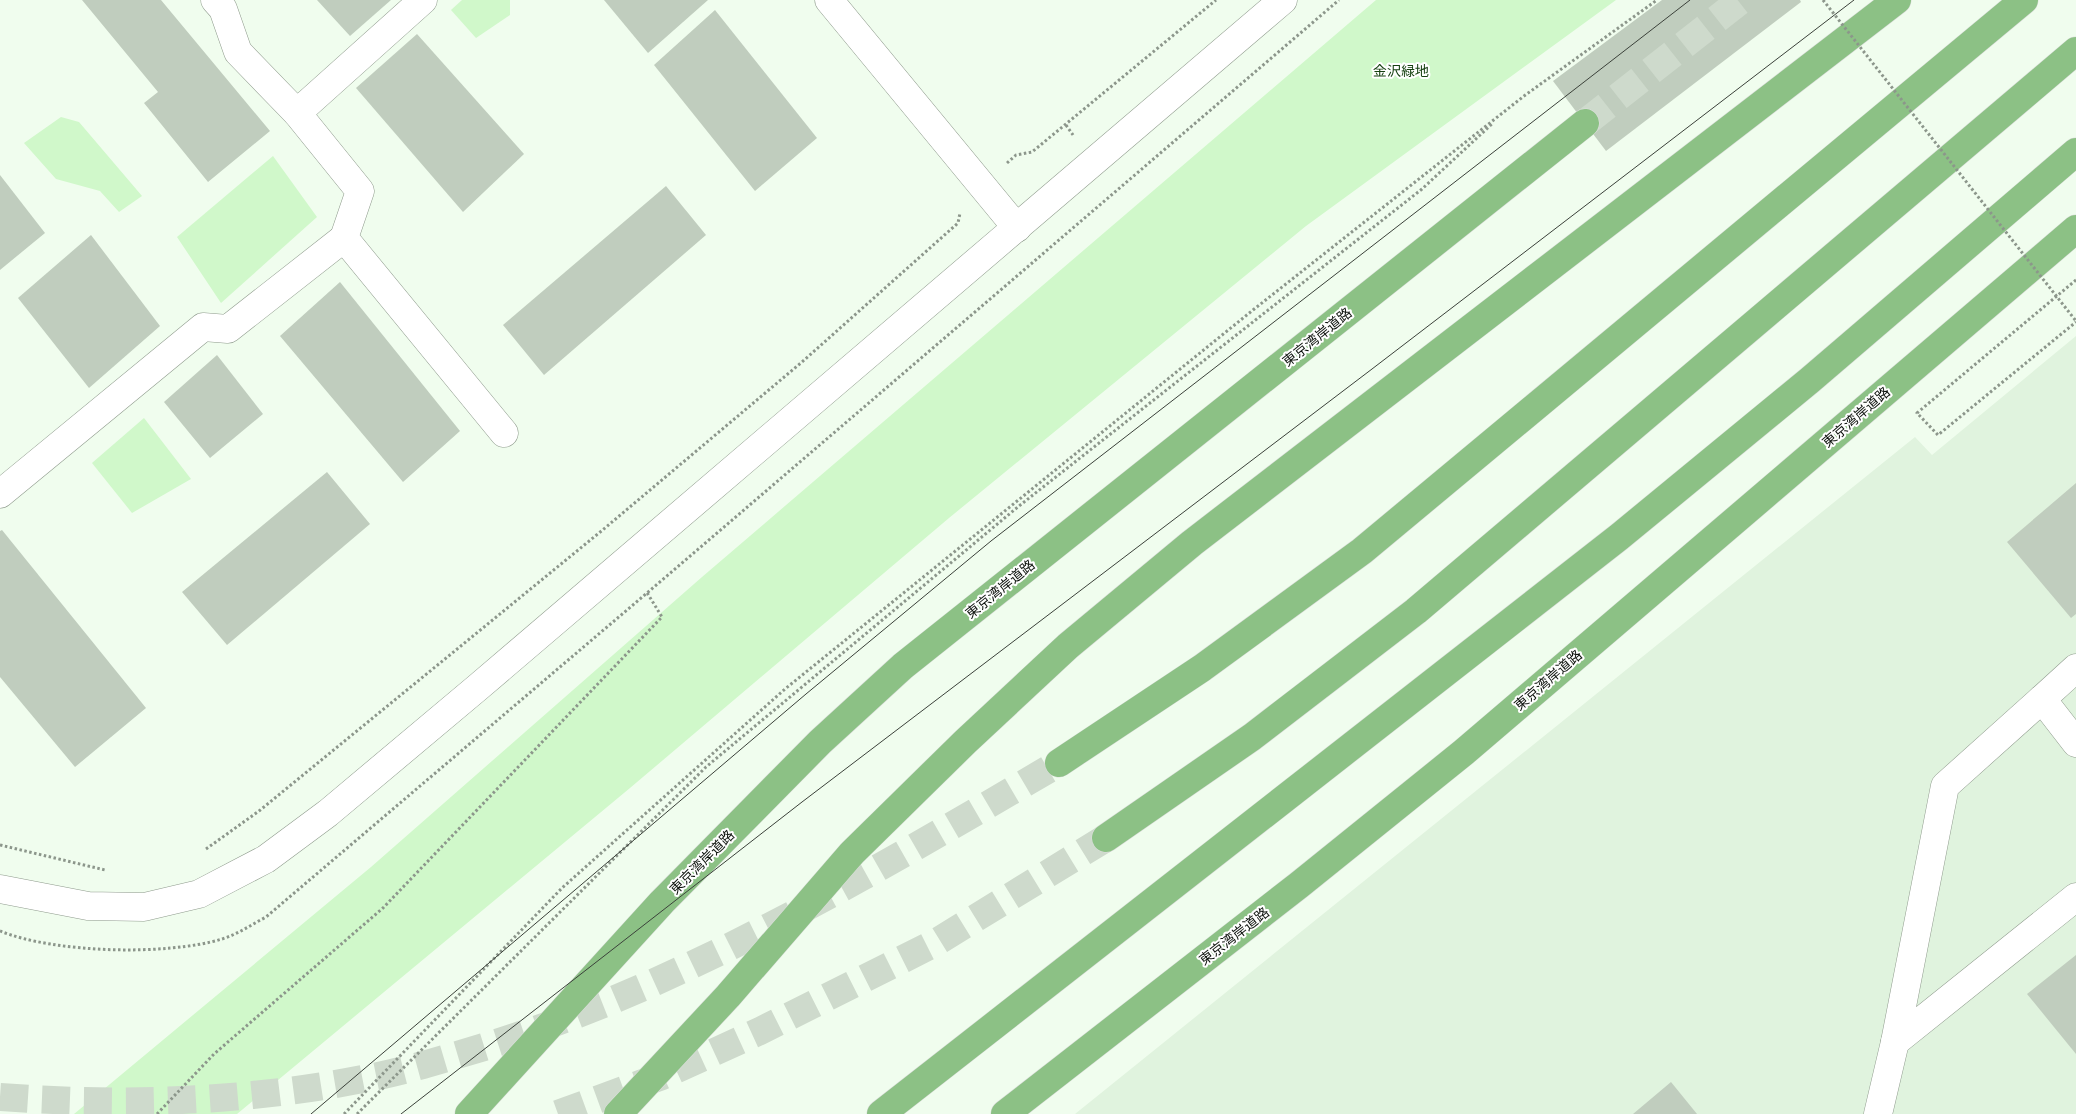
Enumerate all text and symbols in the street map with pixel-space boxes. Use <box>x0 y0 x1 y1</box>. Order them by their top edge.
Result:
park label: 金沢緑地 <box>1373 63 1429 79</box>
street label: 東京湾岸道路 <box>1279 304 1355 370</box>
street label: 東京湾岸道路 <box>1819 383 1893 451</box>
street label: 東京湾岸道路 <box>962 556 1038 622</box>
street label: 東京湾岸道路 <box>1511 646 1585 714</box>
street label: 東京湾岸道路 <box>667 827 737 897</box>
street label: 東京湾岸道路 <box>1196 904 1272 968</box>

